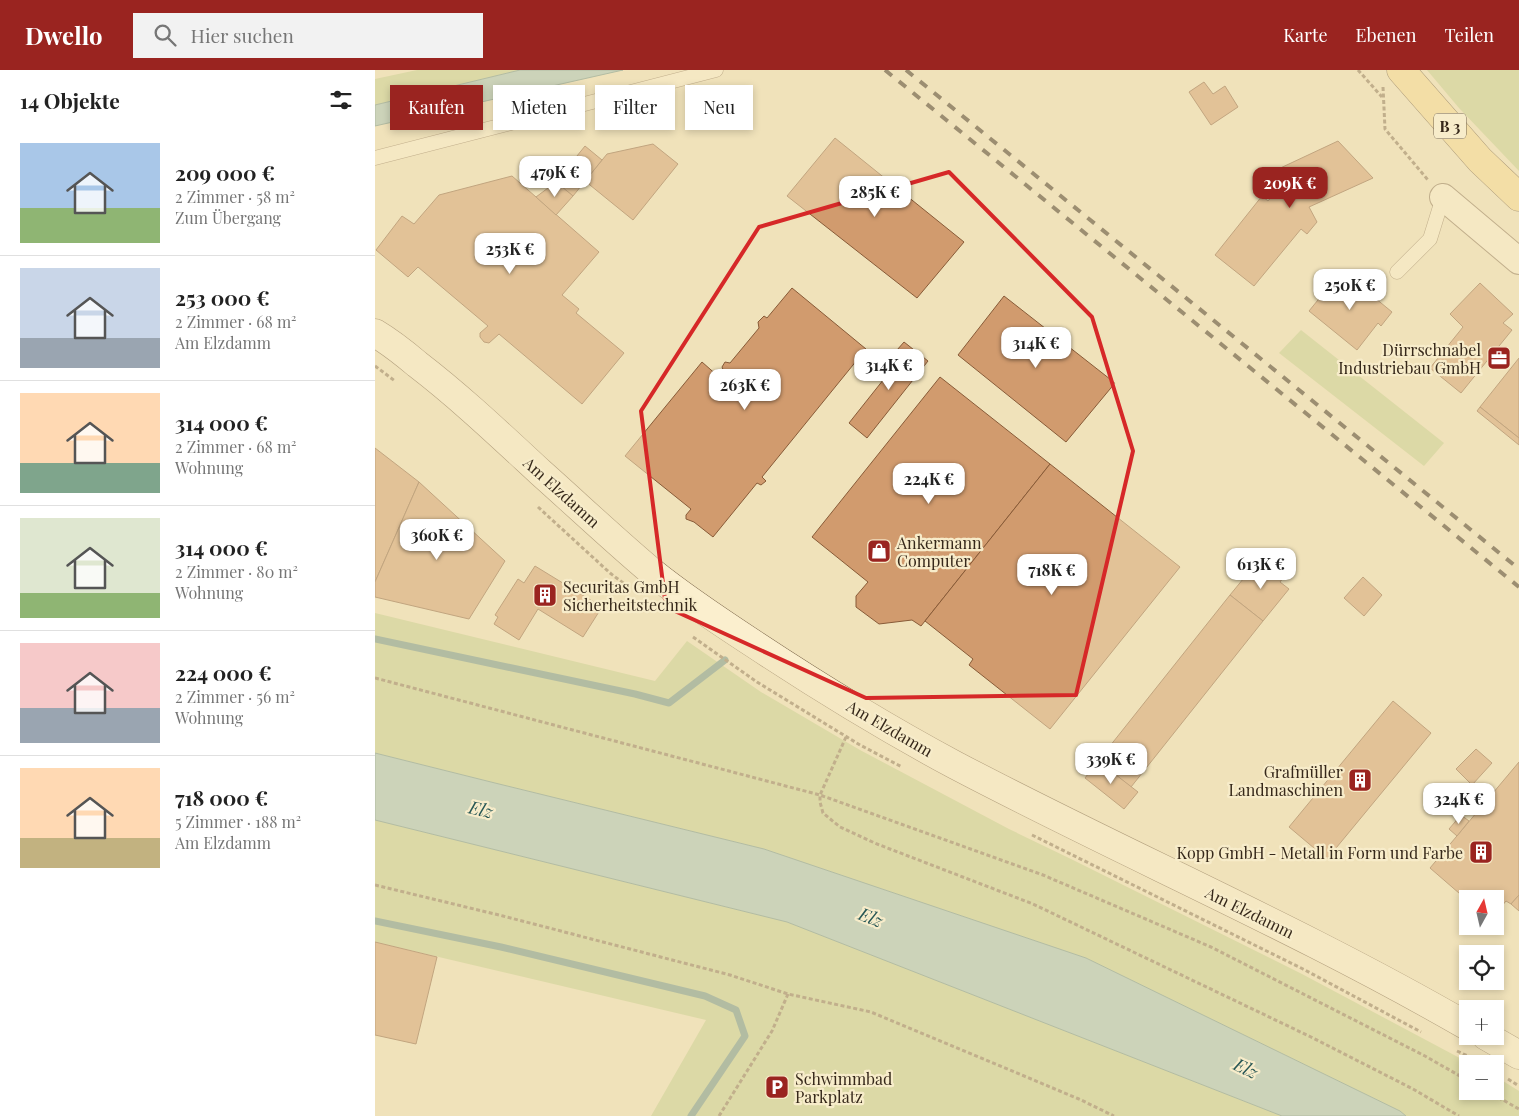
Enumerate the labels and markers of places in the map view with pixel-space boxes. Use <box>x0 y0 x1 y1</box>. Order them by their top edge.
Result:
pin: 479K € <box>514 156 596 198</box>
pin: 209K € <box>1249 166 1331 209</box>
pin: 285K € <box>834 176 916 218</box>
pin: 253K € <box>469 232 551 275</box>
pin: 250K € <box>1309 268 1391 311</box>
pin: 314K € <box>995 326 1077 369</box>
place label: Dürrschnabel Industriebau GmbH <box>1338 339 1481 378</box>
office icon: Dürrschnabel Industriebau GmbH <box>1486 345 1512 371</box>
pin: 314K € <box>848 348 930 391</box>
pin: 263K € <box>704 368 786 411</box>
pin: 224K € <box>888 462 970 505</box>
pin: 360K € <box>396 518 478 561</box>
place label: Ankermann Computer <box>896 532 982 571</box>
shop icon: Ankermann Computer <box>866 538 892 564</box>
pin: 613K € <box>1220 548 1302 590</box>
pin: 718K € <box>1011 554 1093 596</box>
place label: Securitas GmbH Sicherheitstechnik <box>563 576 698 615</box>
building icon: Securitas GmbH Sicherheitstechnik <box>532 582 558 608</box>
pin: 339K € <box>1070 742 1152 785</box>
place label: Grafmüller Landmaschinen <box>1228 761 1343 800</box>
building icon: Grafmüller Landmaschinen <box>1347 767 1373 793</box>
pin: 324K € <box>1418 782 1500 825</box>
building icon: Kopp GmbH - Metall in Form und Farbe <box>1468 839 1494 865</box>
place label: Kopp GmbH - Metall in Form und Farbe <box>1177 842 1463 863</box>
place label: Schwimmbad Parkplatz <box>795 1068 892 1107</box>
parking icon: Schwimmbad Parkplatz <box>764 1074 790 1100</box>

